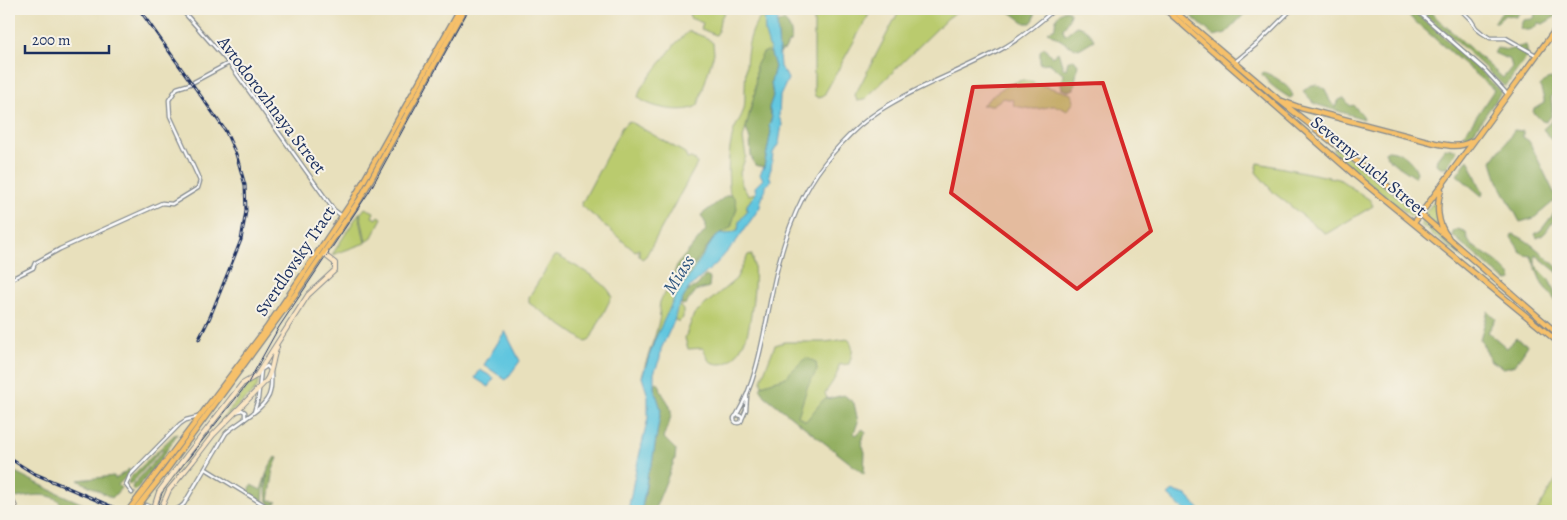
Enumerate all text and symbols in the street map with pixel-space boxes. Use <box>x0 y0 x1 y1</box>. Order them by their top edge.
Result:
scale bar <box>25 22 109 54</box>
text: 200 m <box>32 30 71 50</box>
street label: Avtodorozhnaya Street <box>212 30 332 179</box>
street label: Severny Luch Street <box>1306 110 1432 222</box>
street label: Sverdlovsky Tract <box>249 201 341 321</box>
water label: Miass <box>657 249 701 299</box>

